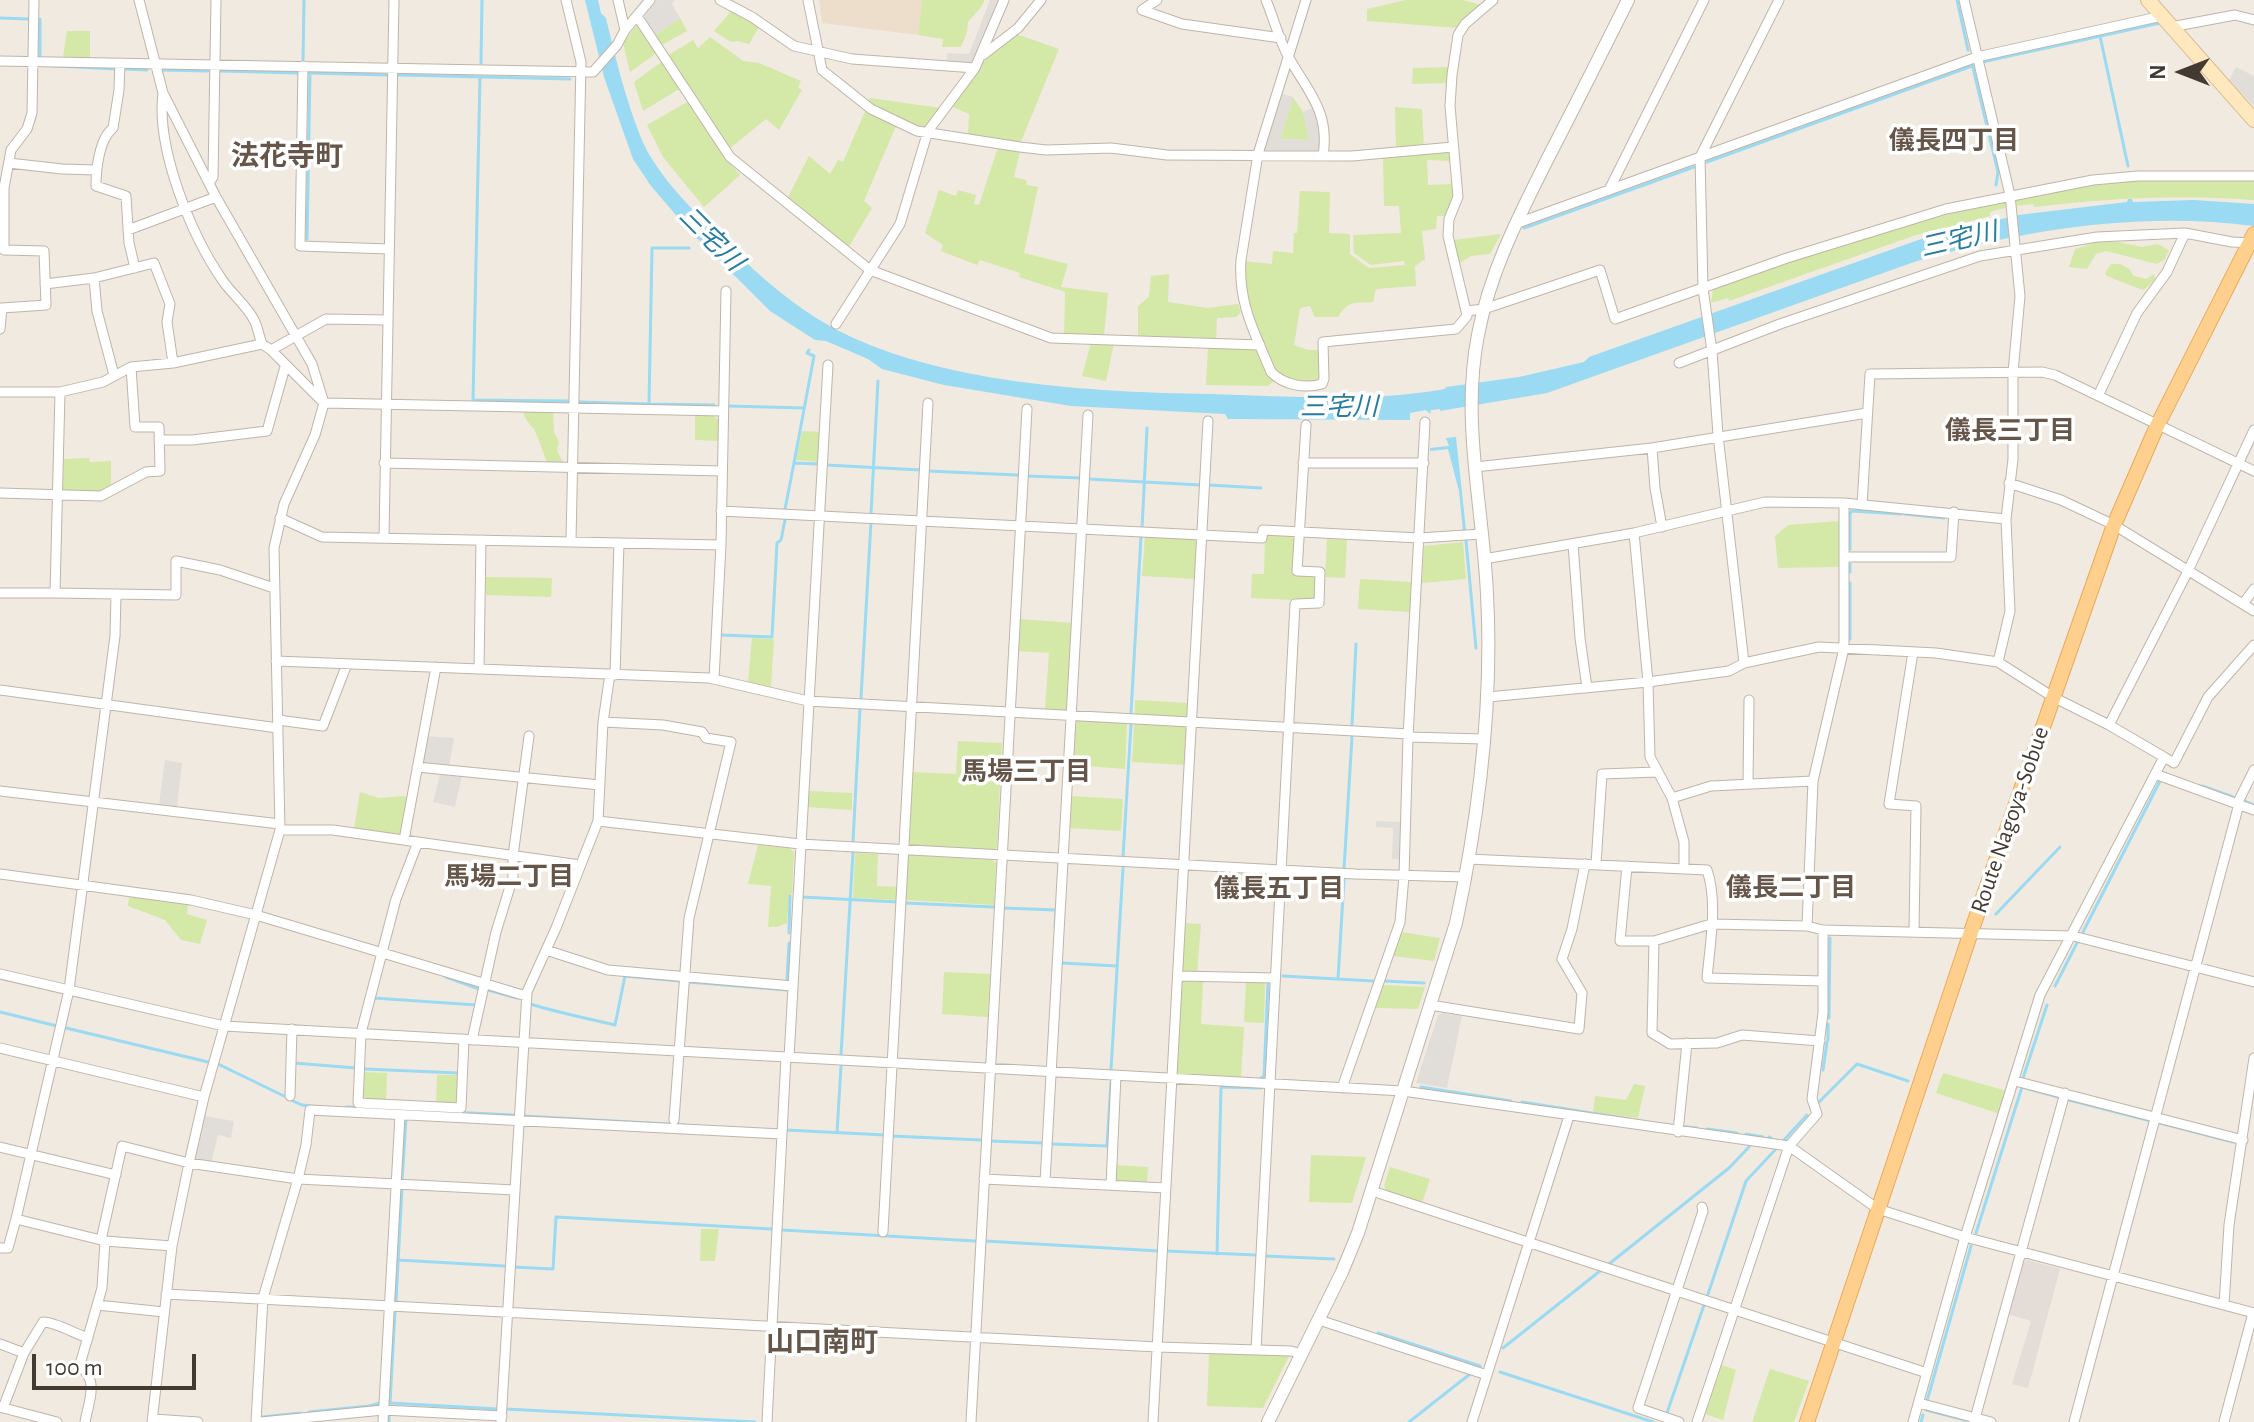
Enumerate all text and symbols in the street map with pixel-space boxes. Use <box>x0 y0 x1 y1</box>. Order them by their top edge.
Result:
north arrow <box>2142 32 2222 112</box>
text: N <box>2147 64 2169 80</box>
district label: 儀長四丁目 <box>1889 125 2019 157</box>
district label: 法花寺町 <box>231 140 343 174</box>
water label: 三宅川 <box>672 200 750 278</box>
water label: 三宅川 <box>1917 216 2001 264</box>
water label: 三宅川 <box>1300 391 1378 423</box>
district label: 儀長三丁目 <box>1945 415 2075 447</box>
street label: Route Nagoya-Sobue <box>1965 723 2055 917</box>
district label: 馬場三丁目 <box>961 756 1091 788</box>
district label: 馬場二丁目 <box>444 861 574 893</box>
district label: 儀長二丁目 <box>1726 872 1856 904</box>
district label: 儀長五丁目 <box>1214 873 1344 905</box>
district label: 山口南町 <box>766 1326 878 1360</box>
scale bar <box>36 1338 200 1388</box>
text: 100 m <box>46 1356 103 1380</box>

